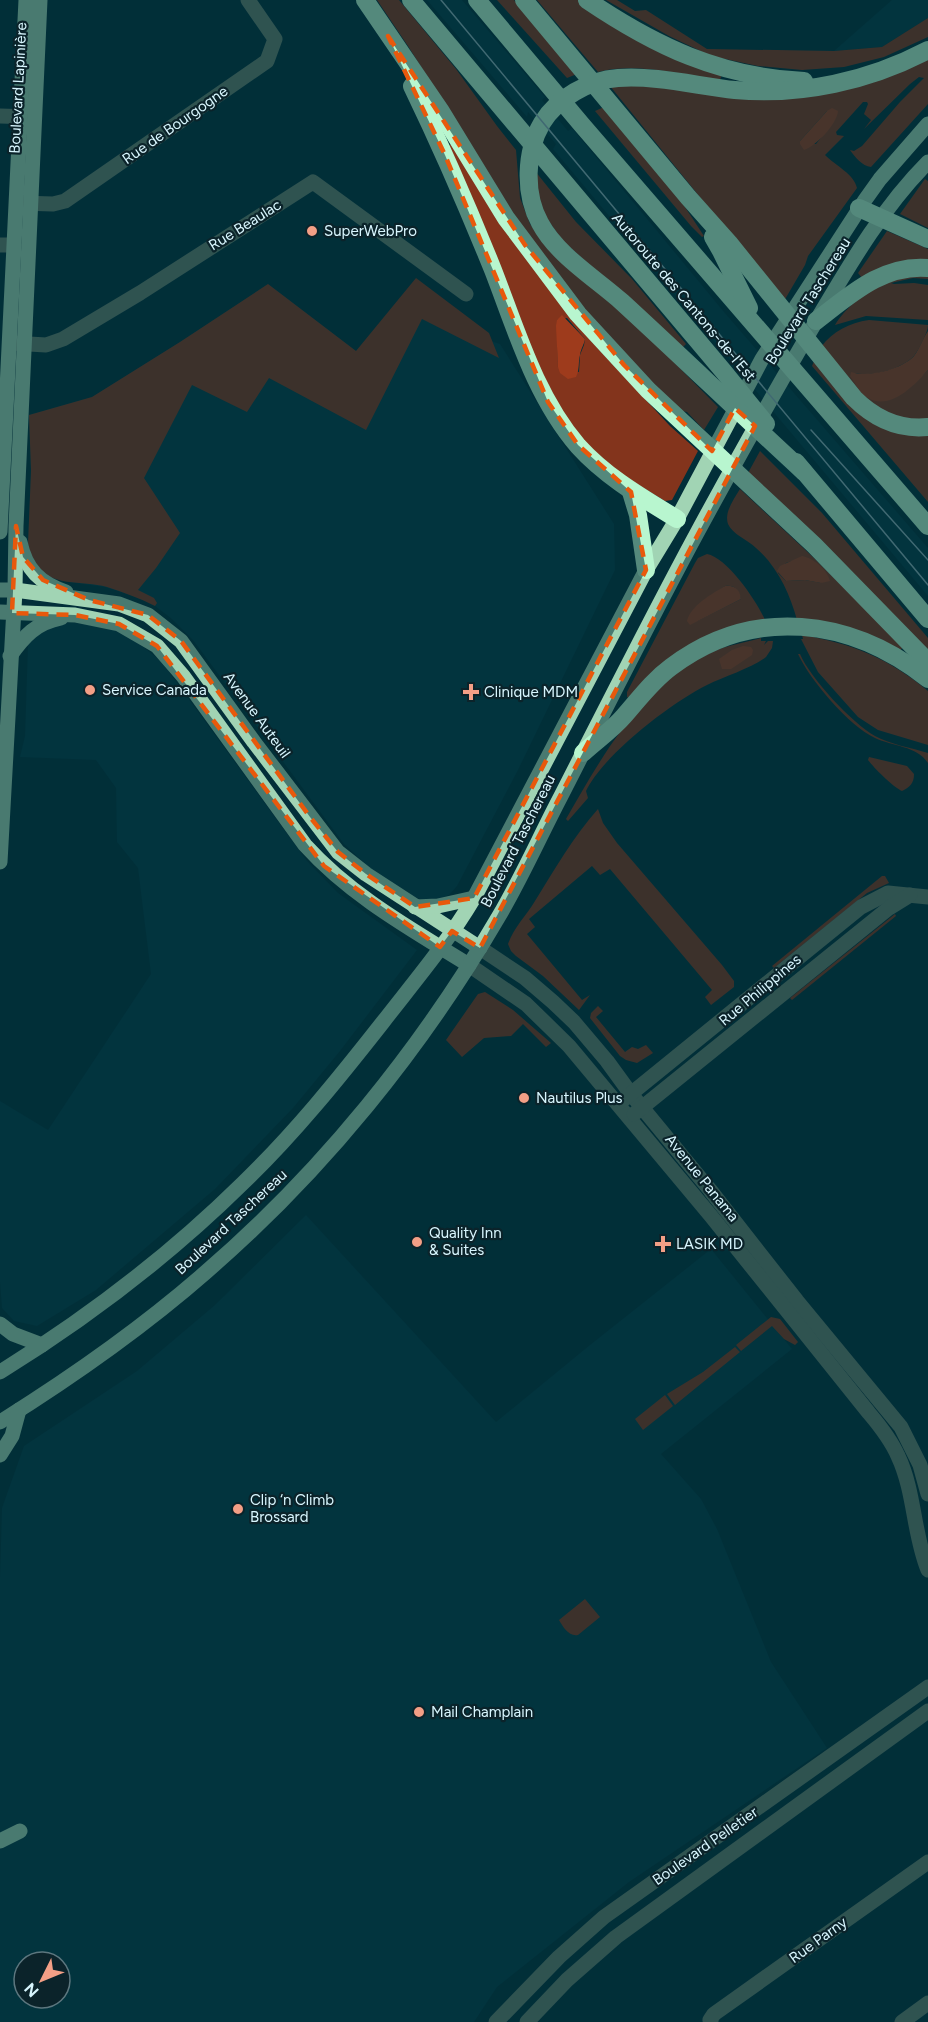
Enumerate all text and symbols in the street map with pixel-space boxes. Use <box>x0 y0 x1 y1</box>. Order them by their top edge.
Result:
street label: Boulevard Lapinière <box>6 22 30 154</box>
street label: Rue de Bourgogne <box>119 82 231 168</box>
street label: Rue Beaulac <box>205 196 285 254</box>
street label: Autoroute des Cantons-de-l'Est <box>608 209 760 385</box>
place label: SuperWebPro <box>324 222 417 240</box>
marker: SuperWebPro <box>305 224 319 238</box>
street label: Boulevard Taschereau <box>762 234 854 368</box>
street label: Avenue Auteuil <box>220 668 294 762</box>
place label: Service Canada <box>102 681 207 699</box>
marker: Service Canada <box>83 683 97 697</box>
marker: Clinique MDM <box>462 683 480 701</box>
place label: Clinique MDM <box>484 683 578 701</box>
street label: Boulevard Taschereau <box>477 772 559 910</box>
street label: Rue Philippines <box>715 950 805 1030</box>
place label: Nautilus Plus <box>536 1089 623 1107</box>
marker: Nautilus Plus <box>517 1091 531 1105</box>
street label: Avenue Panama <box>661 1131 743 1225</box>
street label: Boulevard Taschereau <box>171 1166 291 1278</box>
place label: Quality Inn & Suites <box>429 1224 502 1259</box>
marker: Quality Inn & Suites <box>410 1235 424 1249</box>
marker: LASIK MD <box>654 1235 672 1253</box>
place label: LASIK MD <box>676 1235 743 1253</box>
place label: Clip ‘n Climb Brossard <box>250 1491 334 1526</box>
marker: Clip ‘n Climb Brossard <box>231 1502 245 1516</box>
place label: Mail Champlain <box>431 1703 533 1721</box>
marker: Mail Champlain <box>412 1705 426 1719</box>
street label: Boulevard Pelletier <box>649 1803 761 1889</box>
street label: Rue Parny <box>786 1913 851 1967</box>
north arrow <box>12 1950 72 2010</box>
text: N <box>20 1979 43 2001</box>

